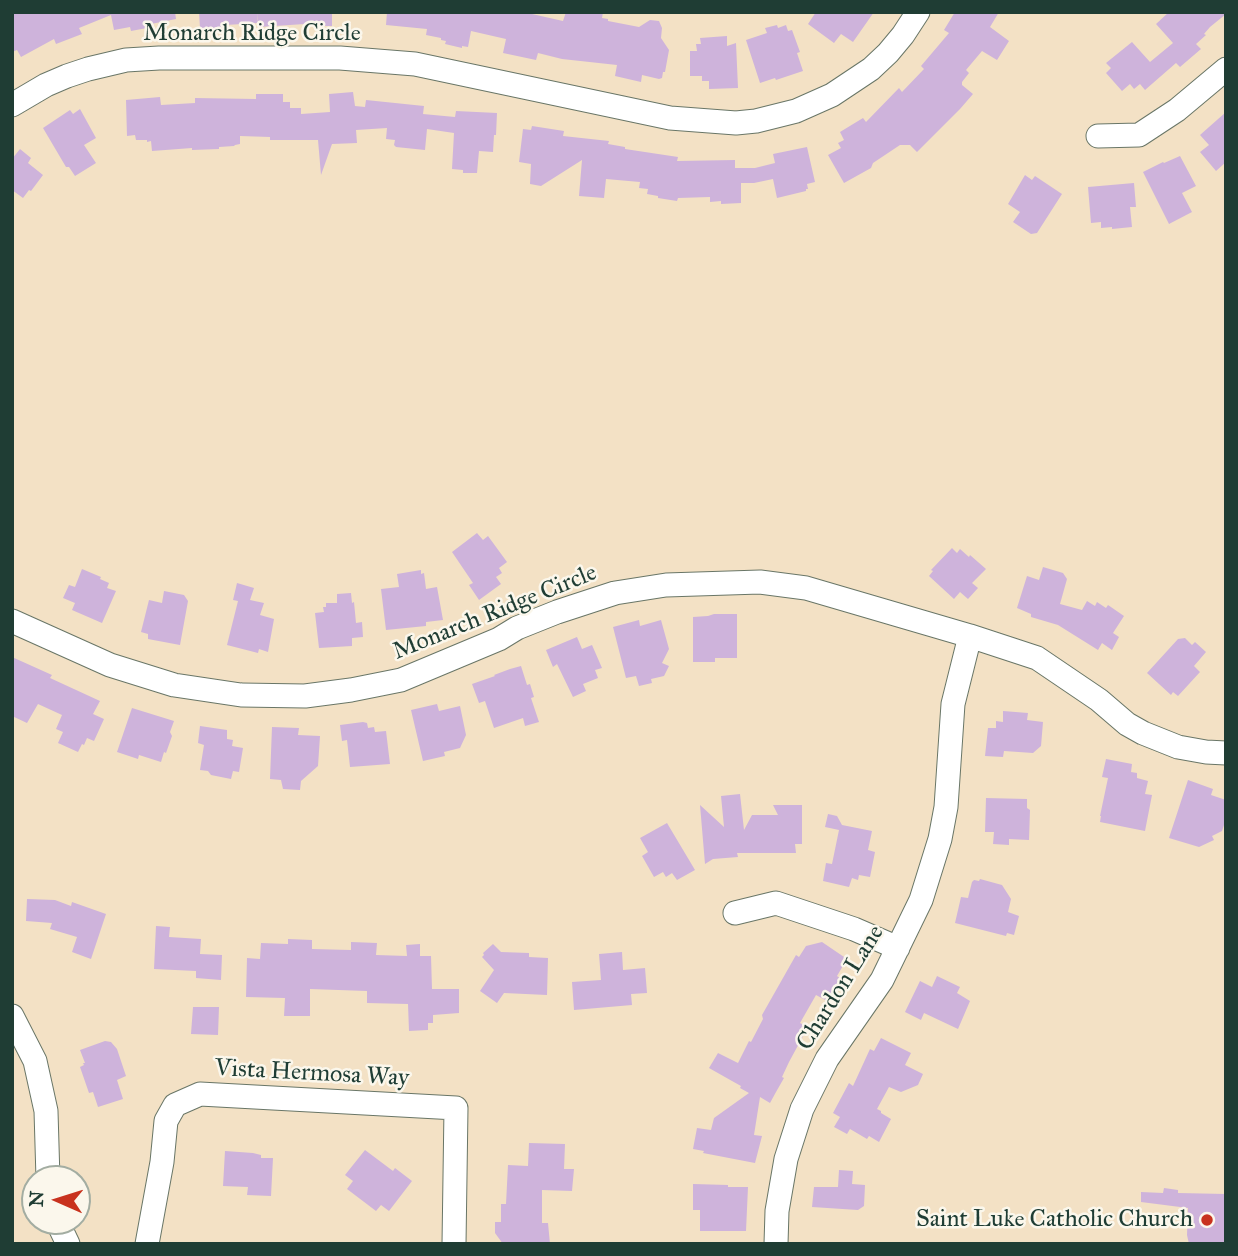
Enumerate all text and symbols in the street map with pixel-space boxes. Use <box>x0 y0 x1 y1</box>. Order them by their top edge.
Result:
street label: Monarch Ridge Circle <box>143 20 361 48</box>
street label: Monarch Ridge Circle <box>389 559 601 667</box>
street label: Chardon Lane <box>791 920 891 1056</box>
street label: Vista Hermosa Way <box>214 1055 410 1093</box>
north arrow <box>21 1165 91 1235</box>
text: N <box>25 1190 48 1208</box>
place label: Saint Luke Catholic Church <box>916 1206 1193 1234</box>
marker: Saint Luke Catholic Church <box>1199 1212 1215 1228</box>

